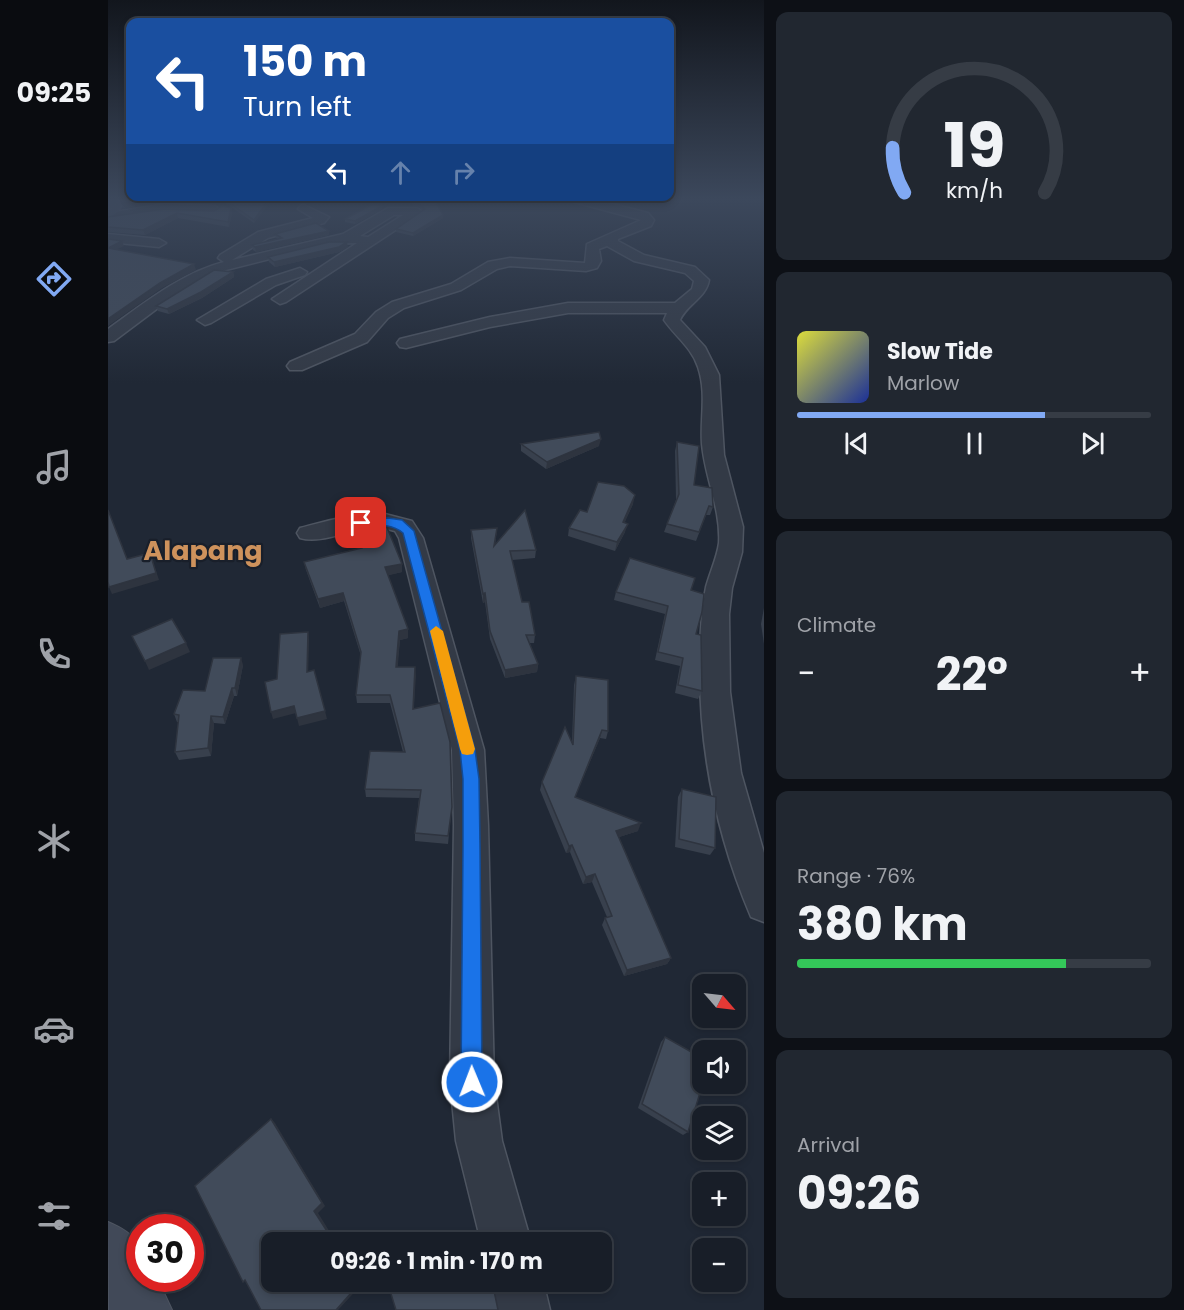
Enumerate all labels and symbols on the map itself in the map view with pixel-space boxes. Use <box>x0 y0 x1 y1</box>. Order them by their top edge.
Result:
pin <box>335 497 386 548</box>
district label: Alapang <box>143 532 263 569</box>
north arrow <box>692 974 746 1028</box>
position arrow <box>440 1050 504 1114</box>
speed limit sign: 30 <box>126 1214 204 1292</box>

